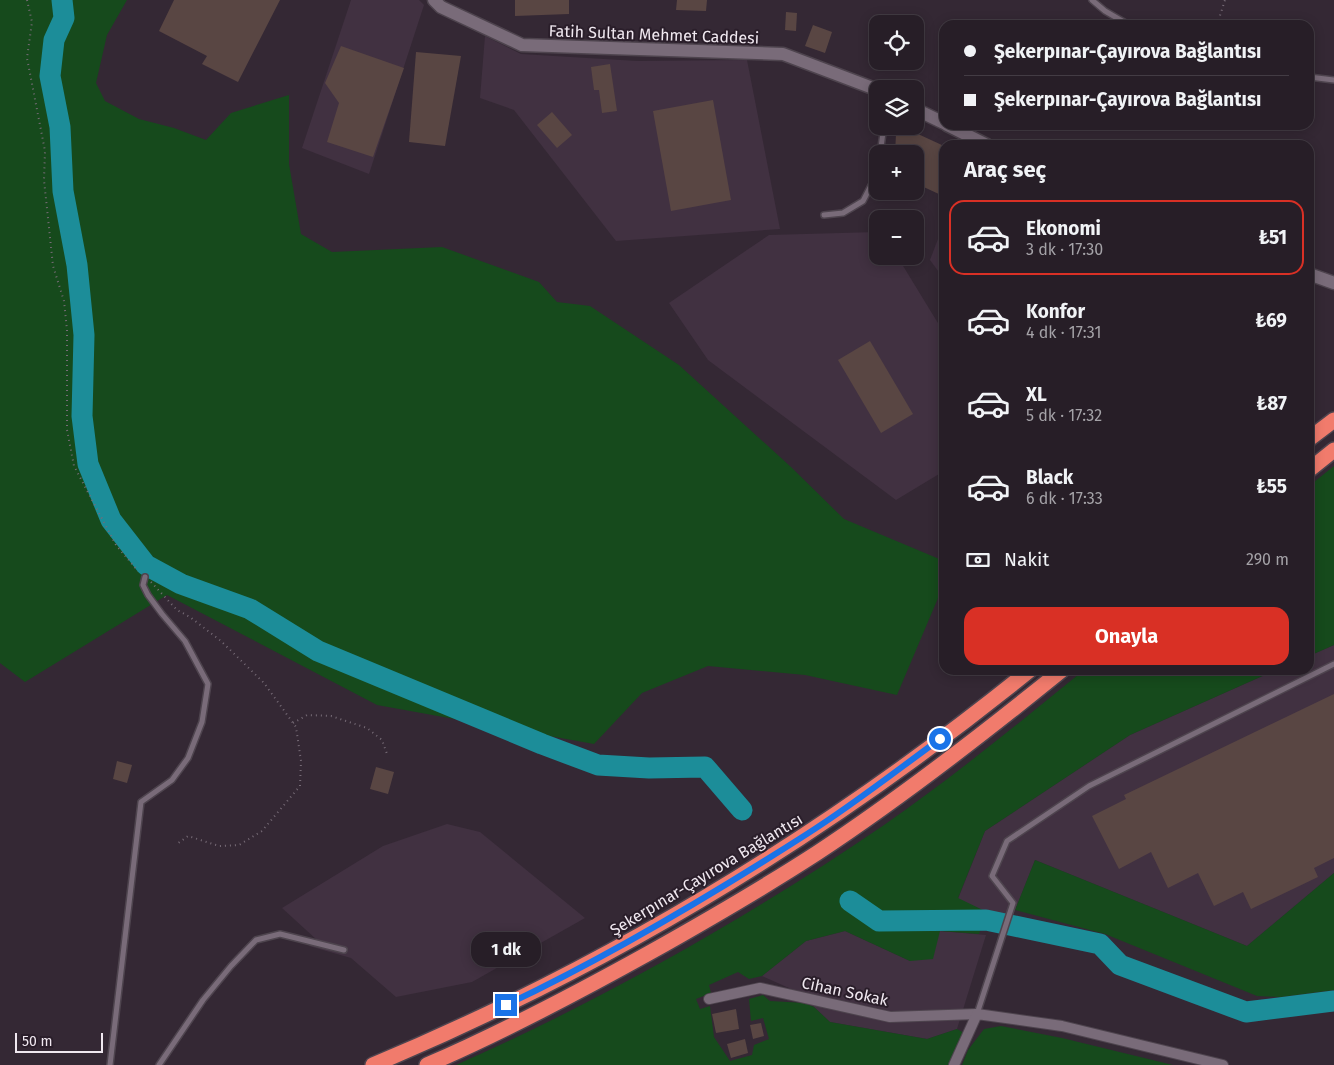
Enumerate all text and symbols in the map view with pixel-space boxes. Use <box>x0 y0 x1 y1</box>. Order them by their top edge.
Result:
map controls <box>869 15 924 265</box>
button: locate <box>869 15 924 70</box>
street label: Fatih Sultan Mehmet Caddesi <box>548 21 760 48</box>
text: Şekerpınar-Çayırova Bağlantısı <box>994 40 1261 63</box>
button: layers <box>869 80 924 135</box>
text: Şekerpınar-Çayırova Bağlantısı <box>994 88 1261 111</box>
button: + <box>869 145 924 200</box>
text: Araç seç <box>964 156 1046 183</box>
button: − <box>869 210 924 265</box>
icon: car <box>966 215 1011 260</box>
text: Ekonomi <box>1026 217 1101 240</box>
text: ₺51 <box>1259 226 1287 249</box>
text: 3 dk · 17:30 <box>1026 240 1103 259</box>
icon: car <box>966 298 1011 343</box>
text: Konfor <box>1026 300 1085 323</box>
text: ₺69 <box>1255 309 1287 332</box>
text: 4 dk · 17:31 <box>1026 323 1101 342</box>
icon: car <box>966 381 1011 426</box>
text: XL <box>1026 383 1047 406</box>
text: ₺87 <box>1256 392 1287 415</box>
text: 5 dk · 17:32 <box>1026 406 1102 425</box>
icon: car <box>966 464 1011 509</box>
text: Black <box>1026 466 1073 489</box>
text: ₺55 <box>1256 475 1287 498</box>
text: 6 dk · 17:33 <box>1026 489 1103 508</box>
icon: cash <box>964 546 992 574</box>
text: Nakit <box>1004 548 1049 571</box>
text: 290 m <box>1246 550 1289 569</box>
button: Onayla <box>964 607 1289 665</box>
route start <box>929 728 951 750</box>
street label: Şekerpınar-Çayırova Bağlantısı <box>607 809 807 940</box>
callout: 1 dk <box>471 932 541 968</box>
text: 1 dk <box>491 940 521 959</box>
street label: Cihan Sokak <box>800 973 891 1010</box>
route end <box>495 994 517 1016</box>
scale bar <box>15 1030 102 1053</box>
text: 50 m <box>22 1033 53 1050</box>

